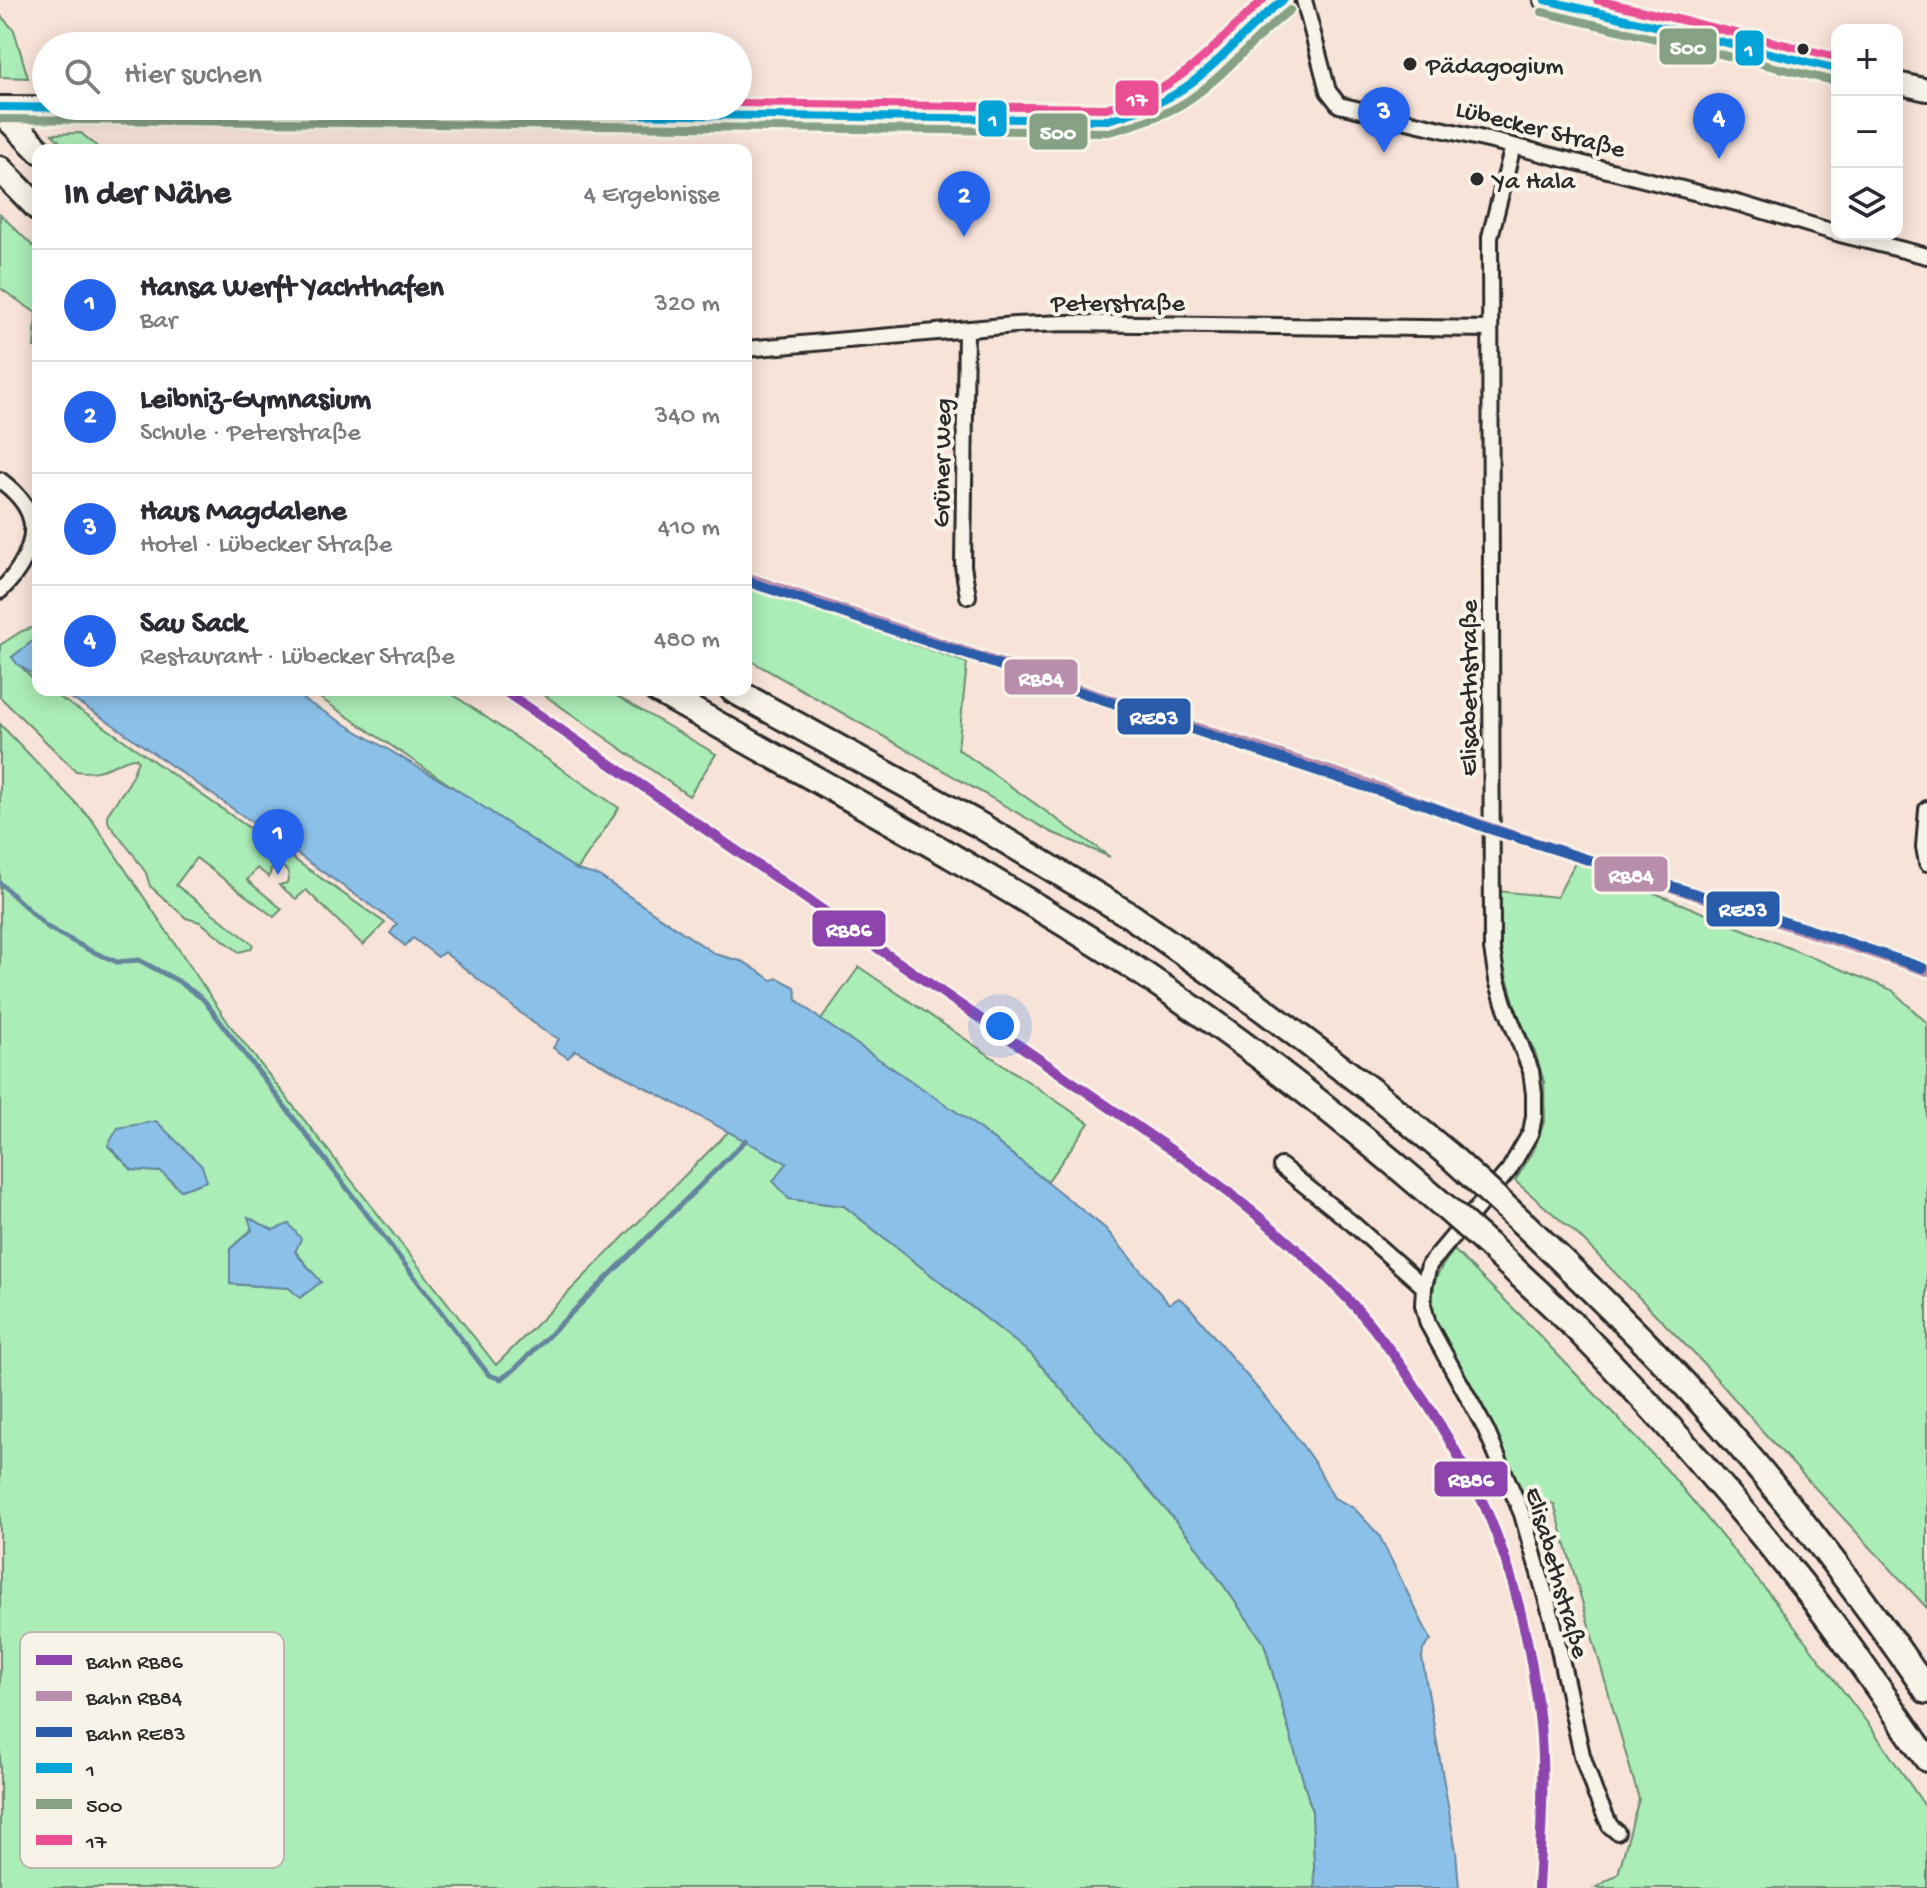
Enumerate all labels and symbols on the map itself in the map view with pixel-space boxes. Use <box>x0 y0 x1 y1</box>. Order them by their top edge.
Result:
line badge: 500 <box>1658 27 1718 66</box>
line badge: 1 <box>1734 29 1765 67</box>
text: 500 <box>1670 37 1707 63</box>
text: 1 <box>1744 39 1753 65</box>
unlabelled marker <box>1795 41 1811 57</box>
place label: Pädagogium <box>1425 53 1564 84</box>
marker: Pädagogium <box>1401 55 1419 73</box>
line badge: 17 <box>1114 79 1160 117</box>
pin: 3 <box>1358 87 1410 153</box>
text: 17 <box>1126 89 1149 115</box>
pin: 4 <box>1693 93 1745 159</box>
street label: Lübecker Straße <box>1452 95 1628 168</box>
line badge: 1 <box>977 99 1008 138</box>
text: 1 <box>988 109 997 135</box>
line badge: 500 <box>1028 112 1089 151</box>
text: 500 <box>1040 122 1077 148</box>
place label: Ya Hala <box>1491 168 1577 199</box>
marker: Ya Hala <box>1468 170 1486 188</box>
pin: 2 <box>938 171 990 237</box>
street label: Peterstraße <box>1050 290 1186 321</box>
street label: Grüner Weg <box>928 398 961 528</box>
street label: Elisabethstraße <box>1456 599 1487 776</box>
line badge: RB84 <box>1003 658 1079 696</box>
text: RB84 <box>1017 668 1064 694</box>
line badge: RE83 <box>1116 697 1192 736</box>
text: RE83 <box>1129 707 1178 733</box>
pin: 1 <box>252 809 304 875</box>
line badge: RB84 <box>1593 855 1669 893</box>
text: RB84 <box>1607 865 1654 891</box>
line badge: RE83 <box>1705 890 1781 928</box>
text: RE83 <box>1718 899 1767 925</box>
line badge: RB86 <box>811 909 887 948</box>
text: RB86 <box>825 919 873 945</box>
your location <box>980 1006 1020 1046</box>
line badge: RB86 <box>1433 1460 1509 1498</box>
text: RB86 <box>1447 1469 1495 1495</box>
street label: Elisabethstraße <box>1515 1484 1594 1663</box>
legend <box>20 1632 284 1868</box>
text: Bahn RB86 <box>85 1651 184 1677</box>
text: Bahn RB84 <box>85 1687 183 1713</box>
text: Bahn RE83 <box>85 1723 186 1749</box>
text: 1 <box>85 1759 95 1785</box>
text: 500 <box>86 1795 123 1821</box>
text: 17 <box>85 1831 107 1857</box>

